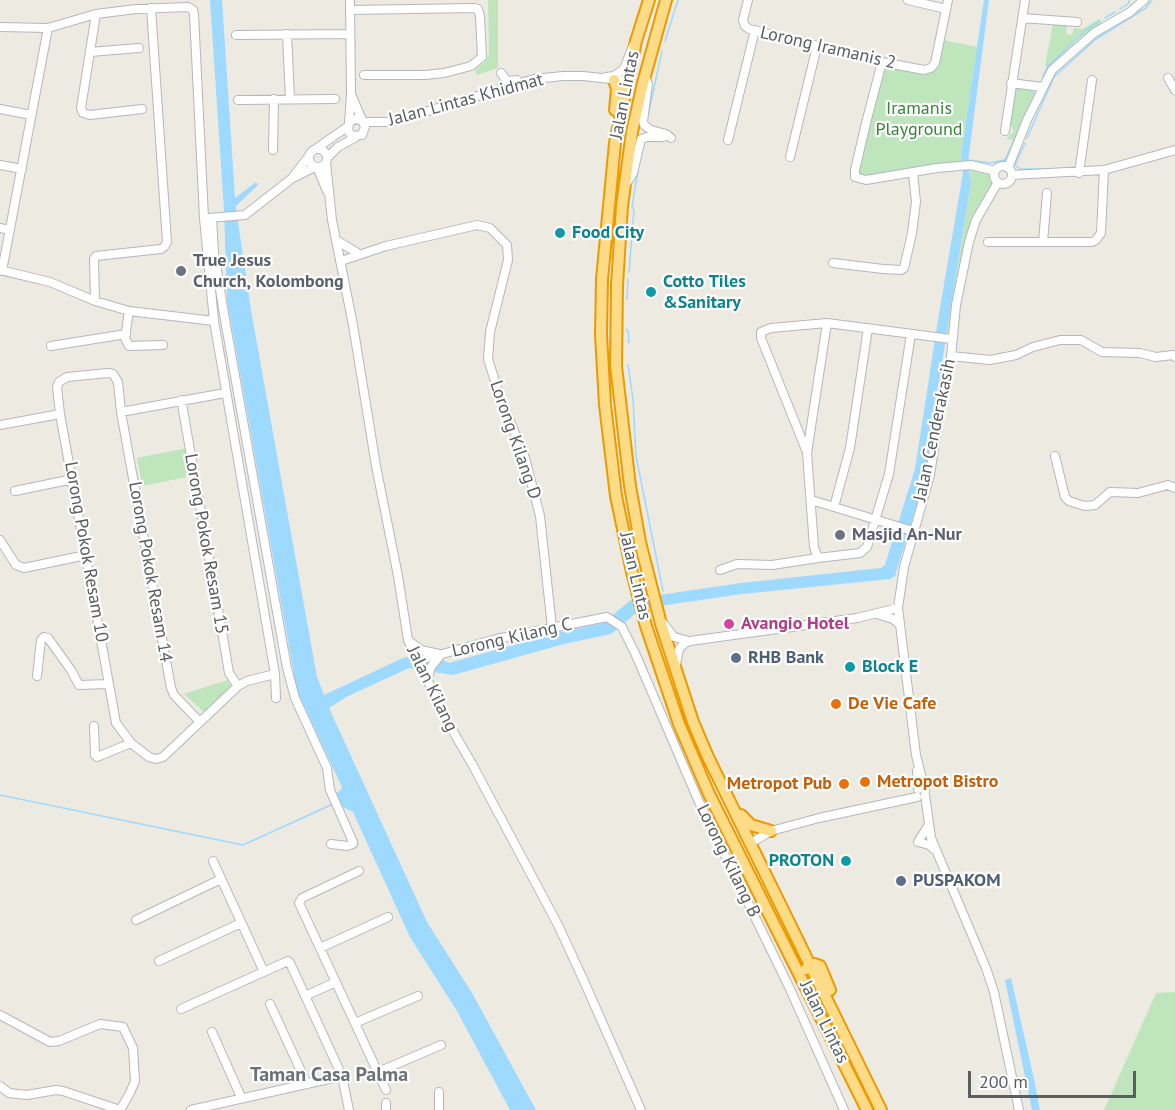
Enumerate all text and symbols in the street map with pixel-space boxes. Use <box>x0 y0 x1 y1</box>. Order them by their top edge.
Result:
street label: Lorong Iramanis 2 <box>758 22 898 74</box>
street label: Jalan Lintas <box>606 49 644 141</box>
street label: Jalan Lintas Khidmat <box>386 69 546 131</box>
park label: Iramanis Playground <box>875 98 963 140</box>
place label: Food City <box>572 222 644 244</box>
marker: Food City <box>553 226 567 240</box>
place label: True Jesus Church, Kolombong <box>193 250 344 292</box>
marker: True Jesus Church, Kolombong <box>174 264 188 278</box>
place label: Cotto Tiles &Sanitary <box>663 271 746 314</box>
marker: Cotto Tiles &Sanitary <box>644 285 658 299</box>
street label: Jalan Cenderakasih <box>909 357 961 503</box>
street label: Lorong Kilang D <box>485 378 545 502</box>
street label: Lorong Pokok Resam 15 <box>179 452 233 636</box>
street label: Lorong Pokok Resam 10 <box>59 460 113 644</box>
street label: Lorong Pokok Resam 14 <box>123 480 177 664</box>
place label: Masjid An-Nur <box>852 524 962 546</box>
marker: Masjid An-Nur <box>833 528 847 542</box>
street label: Jalan Lintas <box>614 530 656 622</box>
place label: Avangio Hotel <box>741 613 849 635</box>
street label: Lorong Kilang C <box>450 614 574 662</box>
marker: Avangio Hotel <box>722 617 736 631</box>
street label: Jalan Kilang <box>402 643 462 735</box>
place label: RHB Bank <box>748 647 824 669</box>
marker: RHB Bank <box>729 651 743 665</box>
place label: Block E <box>862 656 918 678</box>
marker: Block E <box>843 660 857 674</box>
place label: De Vie Cafe <box>848 693 936 715</box>
marker: De Vie Cafe <box>829 697 843 711</box>
place label: Metropot Bistro <box>877 771 998 793</box>
place label: Metropot Pub <box>727 773 832 795</box>
marker: Metropot Bistro <box>858 775 872 789</box>
marker: Metropot Pub <box>837 777 851 791</box>
street label: Lorong Kilang B <box>691 801 765 921</box>
place label: PROTON <box>769 850 834 872</box>
marker: PROTON <box>839 854 853 868</box>
place label: PUSPAKOM <box>913 870 1001 892</box>
marker: PUSPAKOM <box>894 874 908 888</box>
street label: Jalan Lintas <box>795 977 853 1067</box>
scale bar <box>971 1059 1139 1097</box>
district label: Taman Casa Palma <box>250 1063 408 1087</box>
text: 200 m <box>979 1070 1028 1093</box>

